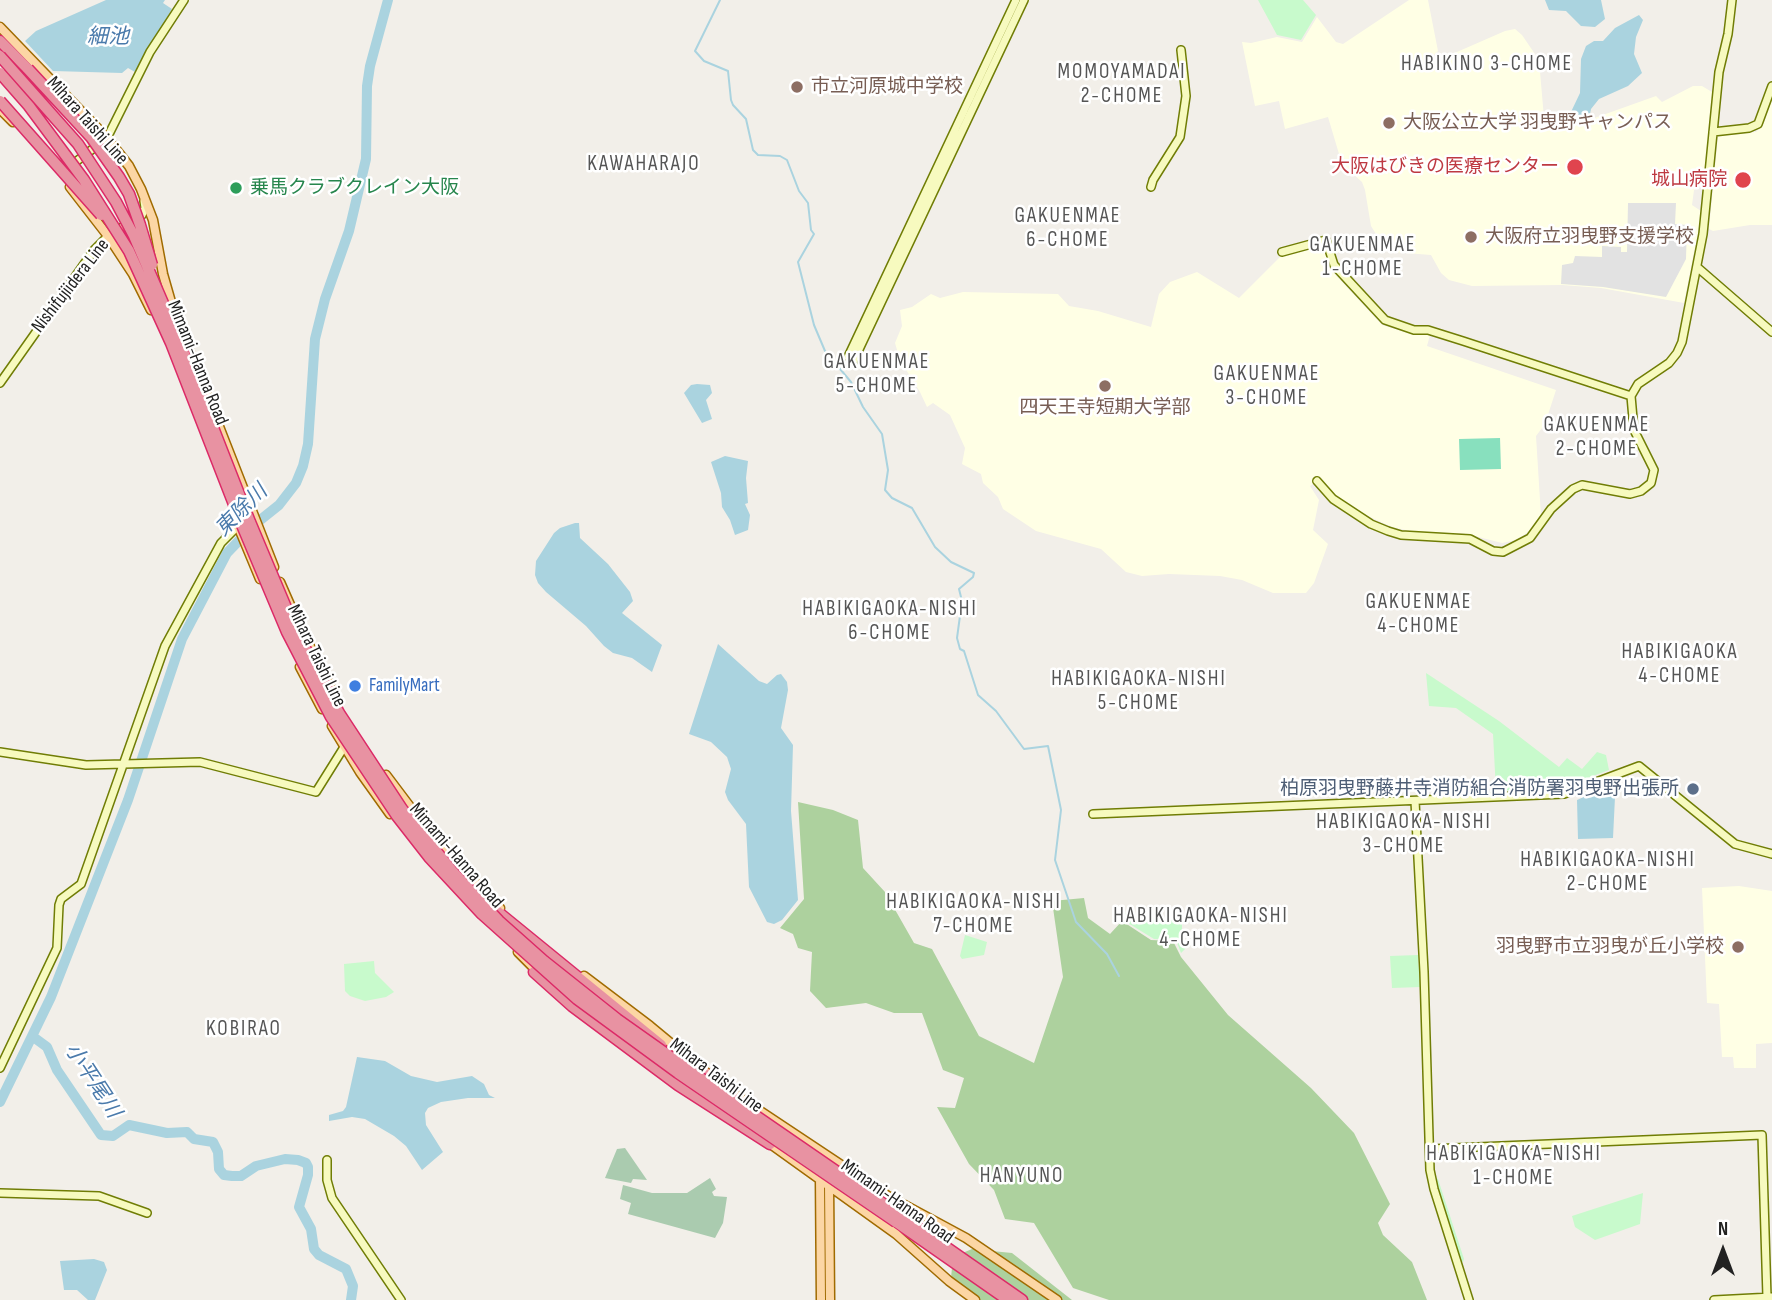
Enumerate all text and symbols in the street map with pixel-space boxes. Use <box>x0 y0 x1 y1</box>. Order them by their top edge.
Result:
water label: 細池 <box>87 25 129 51</box>
district label: HABIKINO 3-CHOME <box>1403 52 1571 78</box>
district label: MOMOYAMADAI 2-CHOME <box>1059 60 1185 110</box>
street label: Mihara Taishi Line <box>41 72 133 170</box>
place label: 市立河原城中学校 <box>811 76 963 98</box>
marker: 市立河原城中学校 <box>789 79 805 95</box>
place label: 大阪公立大学 羽曳野キャンパス <box>1403 112 1672 134</box>
marker: 大阪公立大学 羽曳野キャンパス <box>1381 115 1397 131</box>
district label: KAWAHARAJO <box>589 152 699 178</box>
place label: 大阪はびきの医療センター <box>1331 156 1559 178</box>
marker: 大阪はびきの医療センター <box>1565 157 1585 177</box>
place label: 城山病院 <box>1651 169 1727 191</box>
marker: 城山病院 <box>1733 170 1753 190</box>
place label: 乗馬クラブクレイン大阪 <box>250 177 459 199</box>
marker: 乗馬クラブクレイン大阪 <box>228 180 244 196</box>
district label: GAKUENMAE 6-CHOME <box>1016 204 1120 254</box>
place label: 大阪府立羽曳野支援学校 <box>1485 226 1694 248</box>
marker: 大阪府立羽曳野支援学校 <box>1463 229 1479 245</box>
district label: GAKUENMAE 1-CHOME <box>1311 233 1415 283</box>
street label: Nishifujiidera Line <box>27 234 115 338</box>
street label: Mimami-Hanna Road <box>162 297 232 429</box>
district label: GAKUENMAE 5-CHOME <box>825 350 929 400</box>
district label: GAKUENMAE 3-CHOME <box>1215 362 1319 412</box>
marker: 四天王寺短期大学部 <box>1097 378 1113 394</box>
place label: 四天王寺短期大学部 <box>1020 397 1190 419</box>
district label: GAKUENMAE 2-CHOME <box>1545 413 1649 463</box>
water label: 東除川 <box>211 480 273 542</box>
district label: GAKUENMAE 4-CHOME <box>1367 590 1471 640</box>
district label: HABIKIGAOKA-NISHI 6-CHOME <box>804 597 976 647</box>
street label: Mihara Taishi Line <box>281 601 351 711</box>
district label: HABIKIGAOKA 4-CHOME <box>1623 640 1737 690</box>
district label: HABIKIGAOKA-NISHI 5-CHOME <box>1053 667 1225 717</box>
place label: FamilyMart <box>369 675 440 697</box>
marker: FamilyMart <box>347 678 363 694</box>
place label: 柏原羽曳野藤井寺消防組合消防署羽曳野出張所 <box>1280 778 1679 800</box>
marker: 柏原羽曳野藤井寺消防組合消防署羽曳野出張所 <box>1685 781 1701 797</box>
street label: Mimami-Hanna Road <box>404 799 508 913</box>
district label: HABIKIGAOKA-NISHI 3-CHOME <box>1318 810 1490 860</box>
district label: HABIKIGAOKA-NISHI 2-CHOME <box>1522 848 1694 898</box>
district label: HABIKIGAOKA-NISHI 7-CHOME <box>888 890 1060 940</box>
district label: HABIKIGAOKA-NISHI 4-CHOME <box>1115 904 1287 954</box>
place label: 羽曳野市立羽曳が丘小学校 <box>1496 936 1724 958</box>
marker: 羽曳野市立羽曳が丘小学校 <box>1730 939 1746 955</box>
district label: KOBIRAO <box>207 1017 281 1043</box>
street label: Mihara Taishi Line <box>665 1034 767 1118</box>
water label: 小平尾川 <box>59 1039 125 1123</box>
district label: HABIKIGAOKA-NISHI 1-CHOME <box>1428 1142 1600 1192</box>
street label: Mimami-Hanna Road <box>836 1155 958 1249</box>
district label: HANYUNO <box>981 1164 1063 1190</box>
north arrow <box>1688 1216 1758 1286</box>
text: N <box>1718 1218 1728 1241</box>

